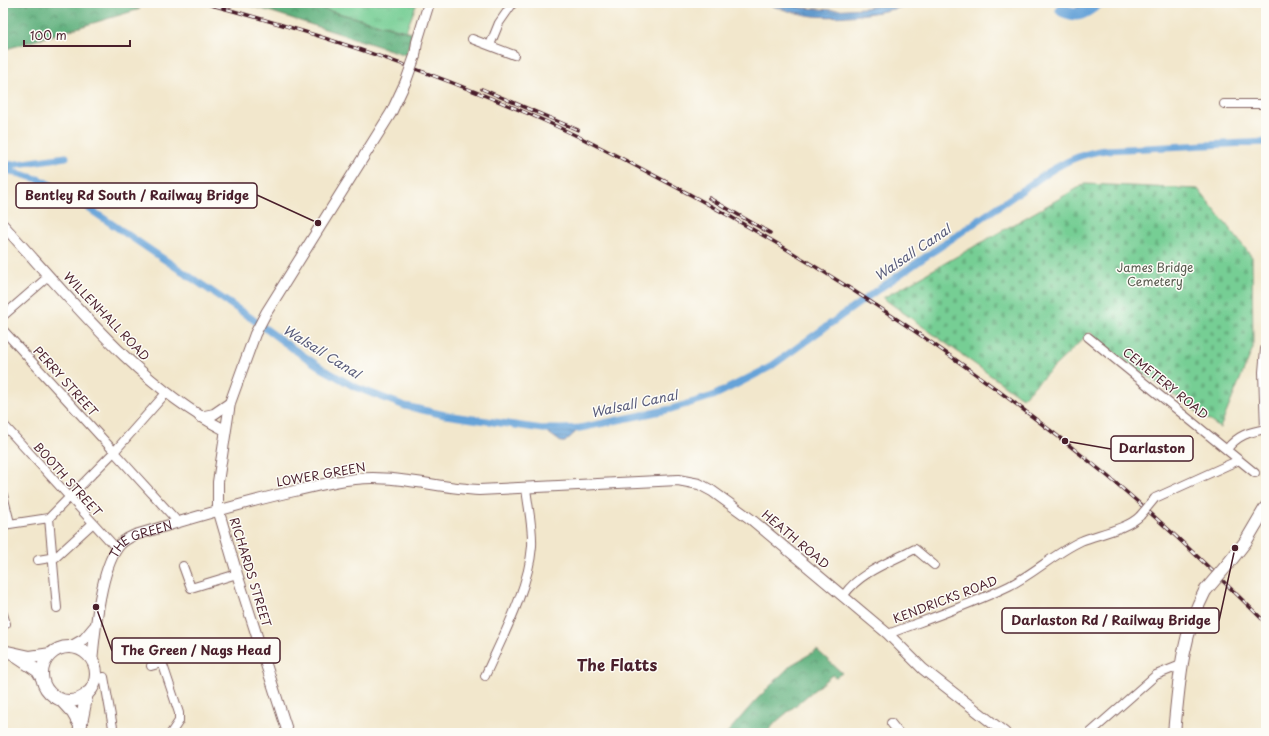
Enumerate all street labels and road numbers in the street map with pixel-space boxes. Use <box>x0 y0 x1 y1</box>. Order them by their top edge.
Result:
street label: WILLENHALL ROAD <box>60 268 154 364</box>
street label: PERRY STREET <box>30 342 103 421</box>
street label: CEMETERY ROAD <box>1119 343 1213 423</box>
street label: BOOTH STREET <box>29 438 107 521</box>
street label: LOWER GREEN <box>275 457 367 491</box>
street label: HEATH ROAD <box>758 505 834 573</box>
street label: THE GREEN <box>104 515 175 561</box>
street label: RICHARDS STREET <box>226 515 276 630</box>
street label: KENDRICKS ROAD <box>890 571 1000 627</box>

